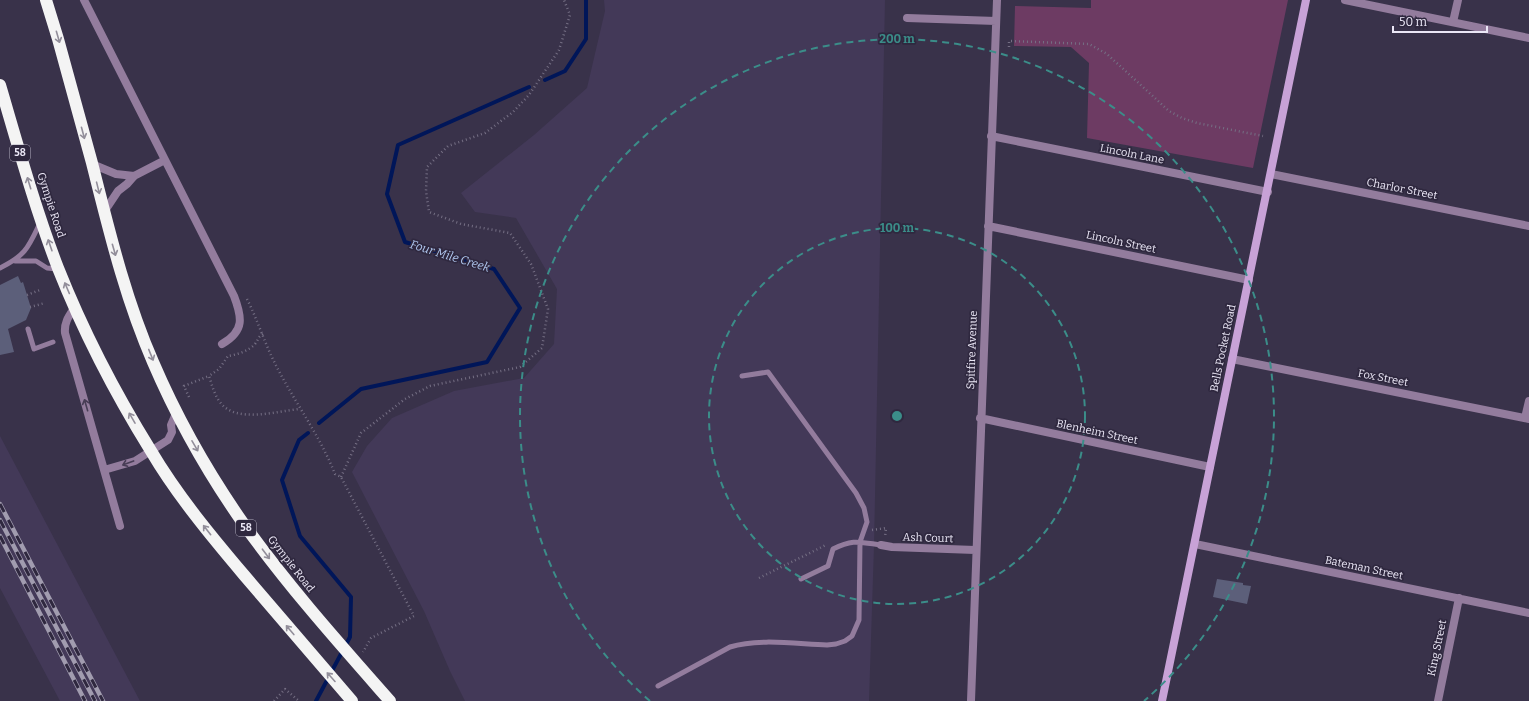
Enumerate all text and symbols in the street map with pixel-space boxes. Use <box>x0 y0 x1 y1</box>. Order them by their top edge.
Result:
scale bar <box>1393 8 1487 34</box>
text: 50 m <box>1399 15 1428 29</box>
one-way arrow <box>55 31 62 44</box>
text: 200 m <box>879 32 915 46</box>
one-way arrow <box>80 126 88 139</box>
street label: Lincoln Lane <box>1099 141 1165 167</box>
road number: 58 <box>10 145 30 161</box>
street label: Gympie Road <box>34 171 68 240</box>
street label: Charlor Street <box>1365 176 1439 202</box>
one-way arrow <box>25 178 33 190</box>
one-way arrow <box>95 181 102 194</box>
text: 100 m <box>880 221 915 235</box>
street label: Lincoln Street <box>1085 228 1157 256</box>
water label: Four Mile Creek <box>408 237 492 275</box>
one-way arrow <box>46 238 53 251</box>
one-way arrow <box>111 243 118 256</box>
one-way arrow <box>63 282 70 294</box>
street label: Bells Pocket Road <box>1207 303 1239 393</box>
street label: Spitfire Avenue <box>964 310 980 390</box>
one-way arrow <box>147 349 155 361</box>
street label: Fox Street <box>1357 367 1409 389</box>
one-way arrow <box>82 399 89 412</box>
centre of rings <box>890 409 904 423</box>
one-way arrow <box>127 412 135 424</box>
street label: Blenheim Street <box>1055 417 1139 447</box>
one-way arrow <box>192 440 200 452</box>
one-way arrow <box>122 460 135 467</box>
road number: 58 <box>236 520 256 536</box>
one-way arrow <box>203 525 211 536</box>
street label: Ash Court <box>902 531 954 545</box>
street label: Gympie Road <box>265 533 317 595</box>
one-way arrow <box>262 549 271 560</box>
street label: Bateman Street <box>1324 553 1404 583</box>
street label: King Street <box>1425 619 1449 677</box>
one-way arrow <box>286 624 295 635</box>
one-way arrow <box>326 672 336 682</box>

